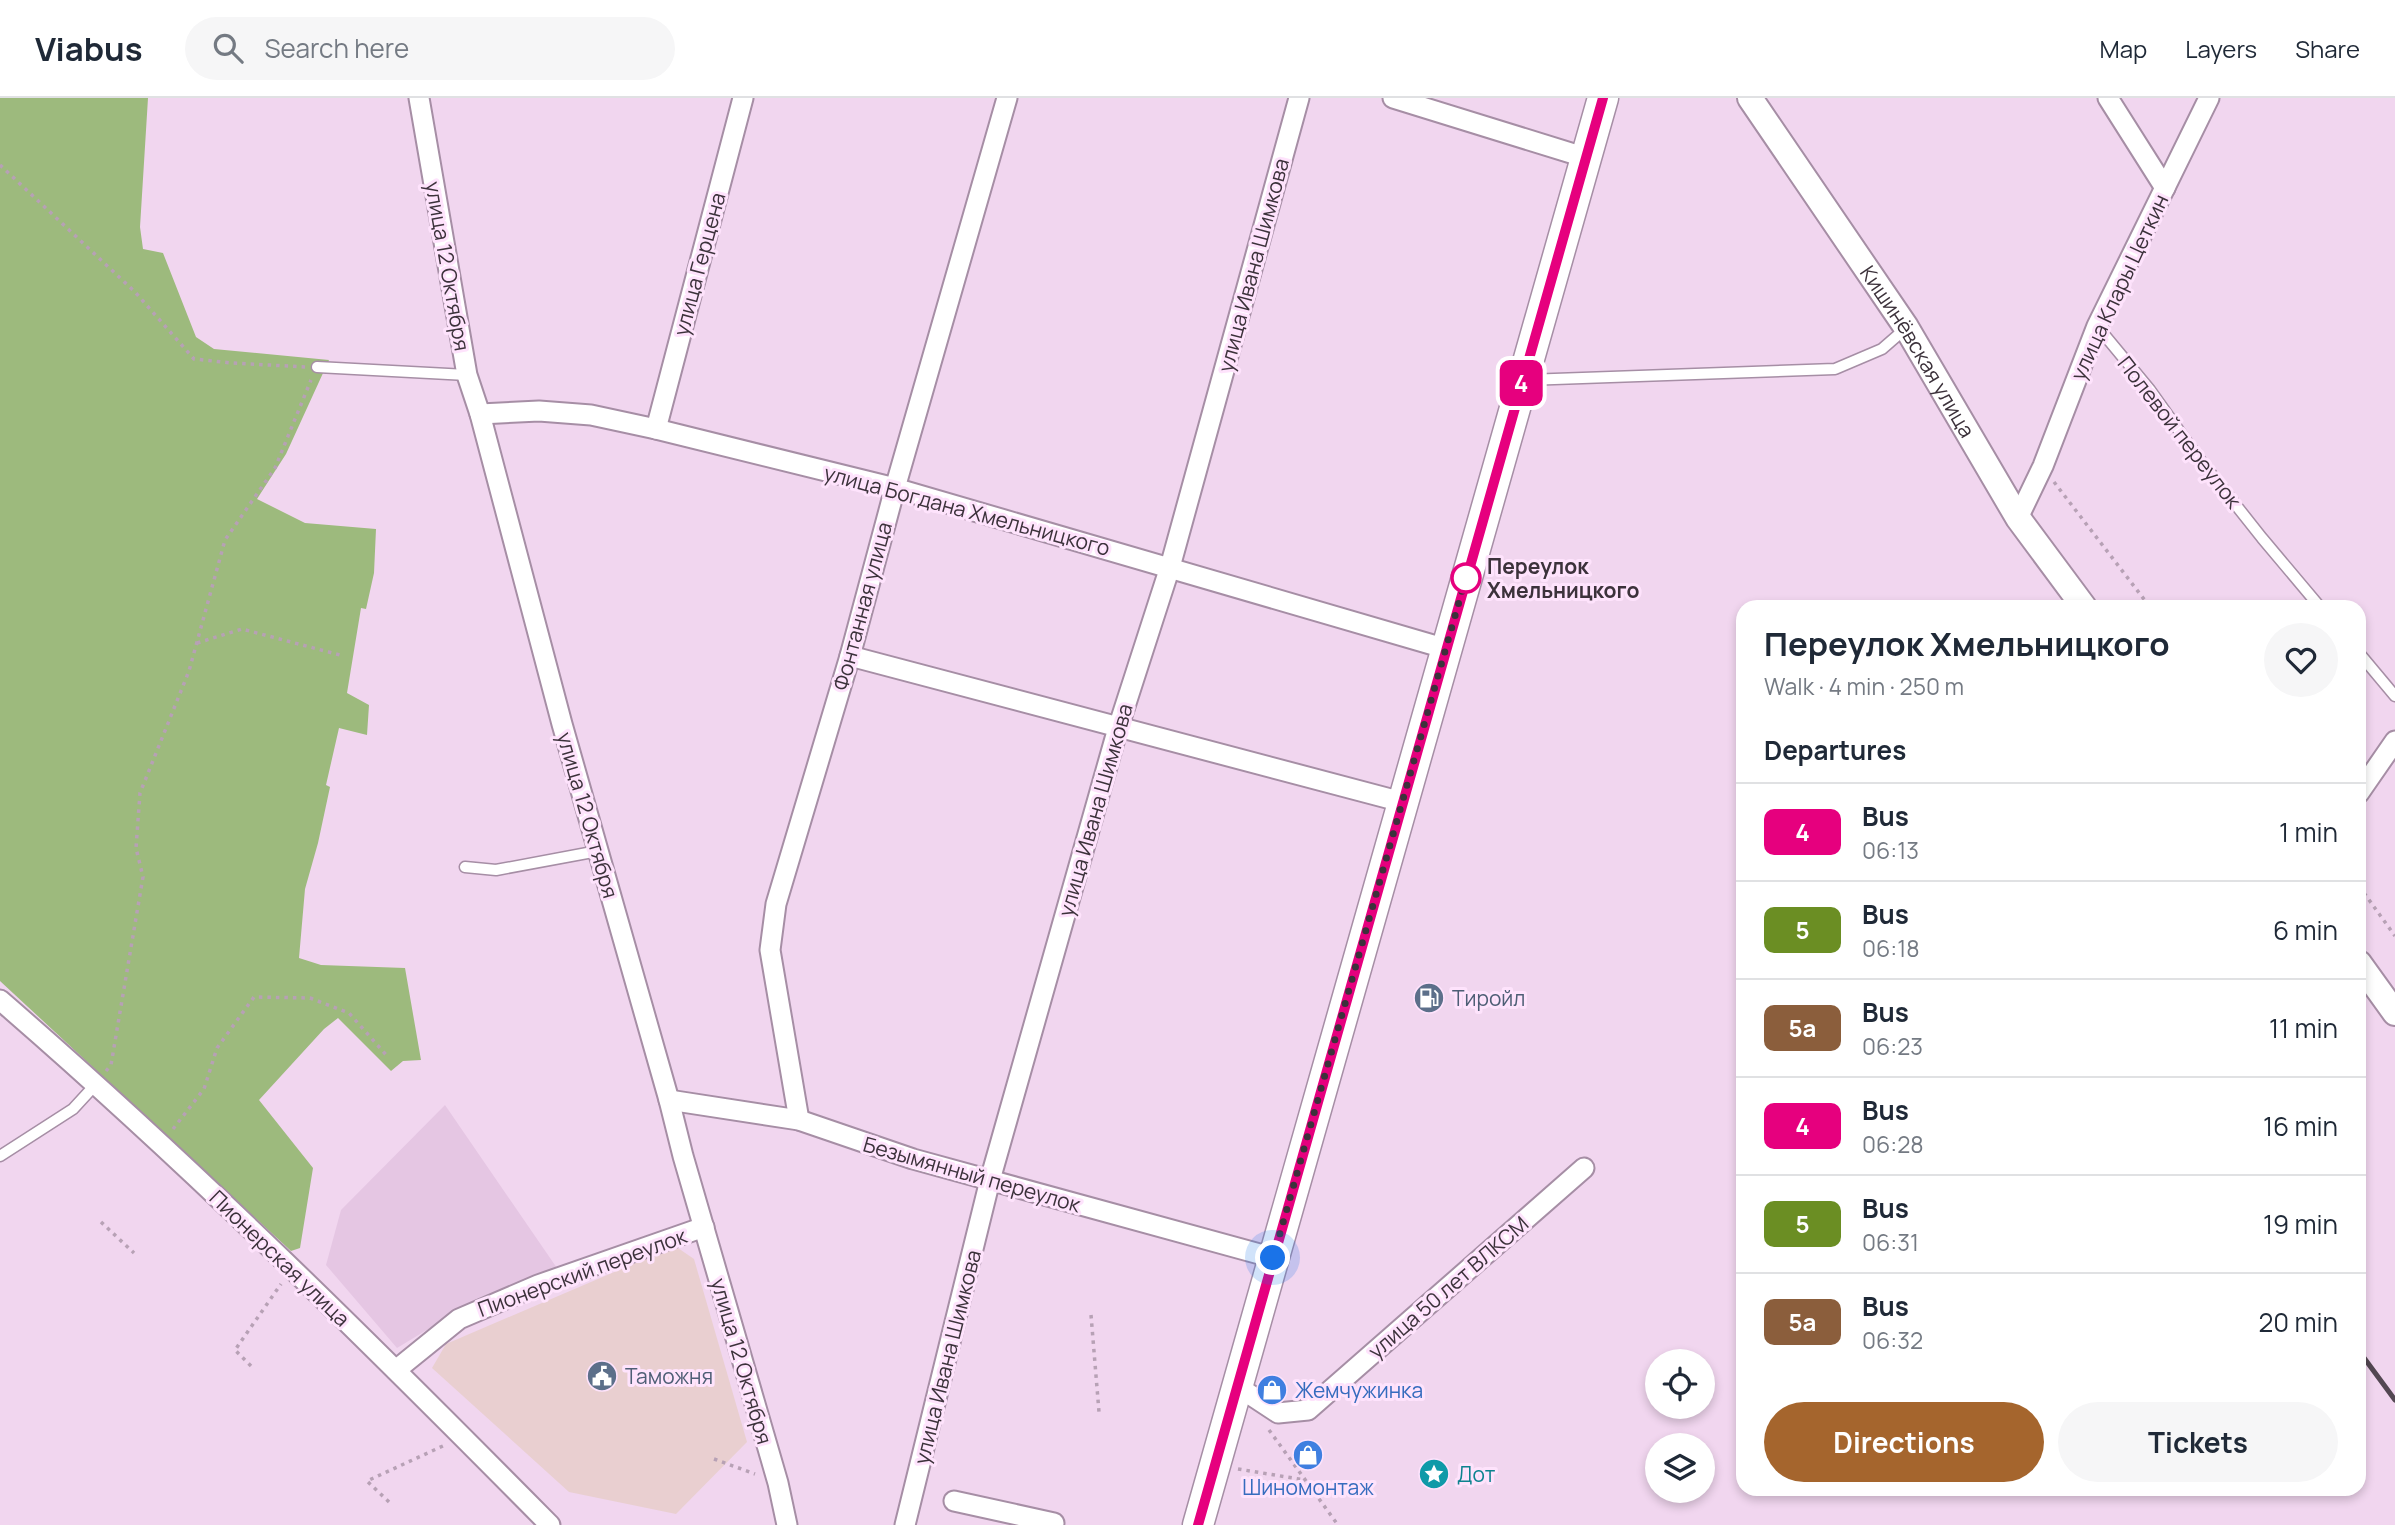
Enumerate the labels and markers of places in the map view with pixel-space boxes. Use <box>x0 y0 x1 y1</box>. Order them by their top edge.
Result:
place label: Переулок Хмельницкого <box>1487 552 1639 604</box>
marker: Переулок Хмельницкого <box>1451 563 1481 593</box>
fuel station icon: Тиройл <box>1412 981 1446 1015</box>
place label: Тиройл <box>1452 984 1525 1012</box>
public building icon: Таможня <box>585 1359 619 1393</box>
place label: Таможня <box>625 1362 713 1390</box>
shop icon: Жемчужинка <box>1255 1373 1289 1407</box>
place label: Жемчужинка <box>1295 1376 1423 1404</box>
shop icon: Шиномонтаж <box>1291 1438 1325 1472</box>
place icon: Дот <box>1417 1457 1451 1491</box>
place label: Дот <box>1457 1460 1496 1488</box>
place label: Шиномонтаж <box>1242 1473 1374 1501</box>

